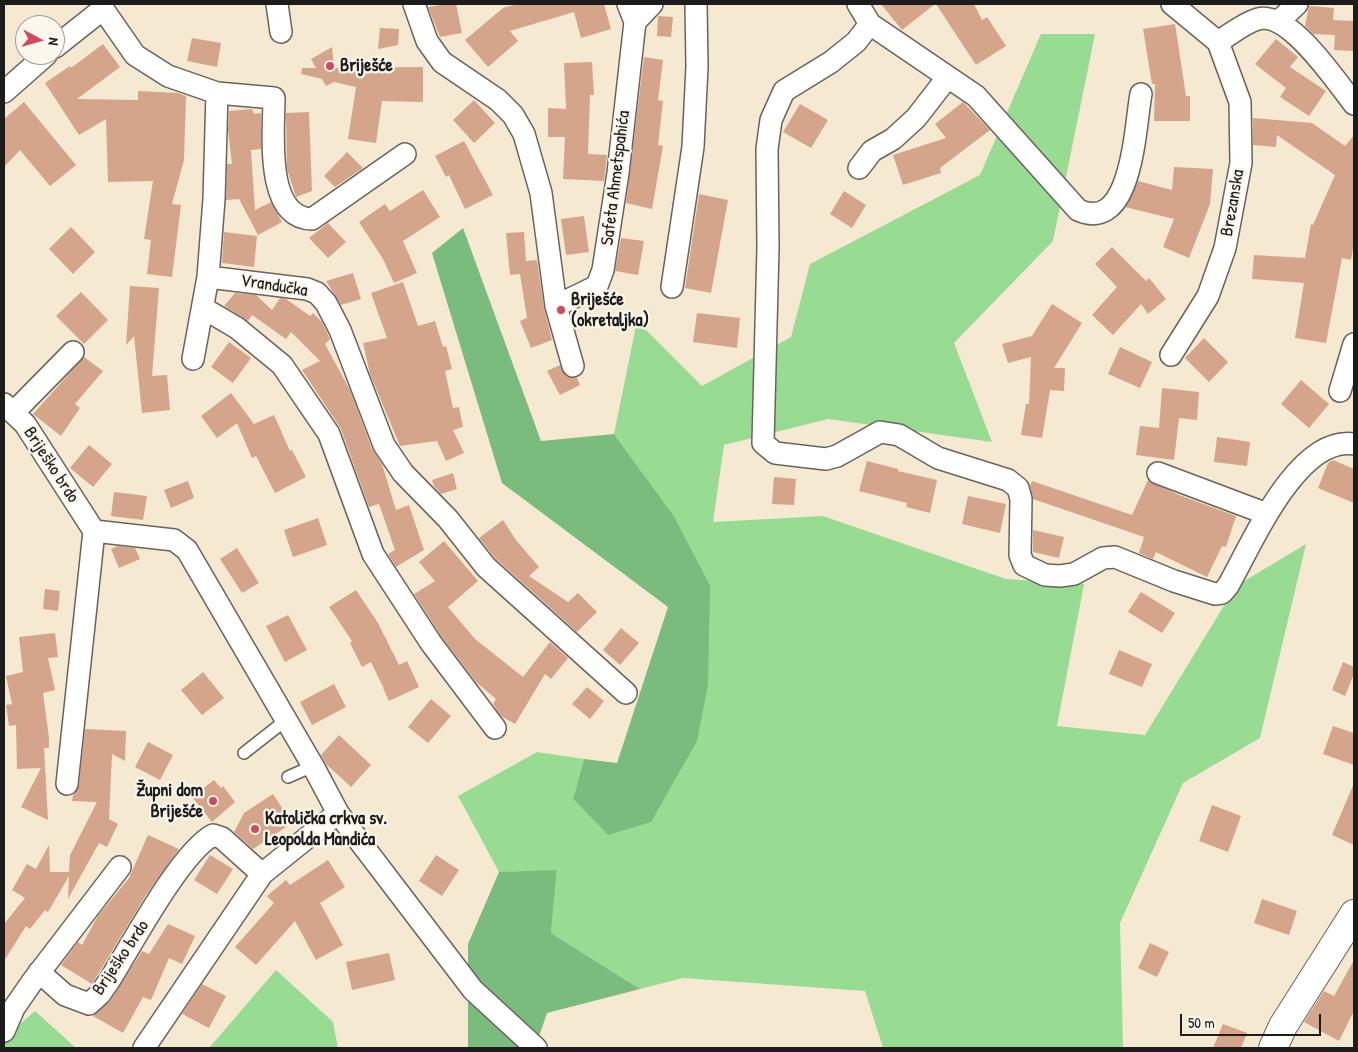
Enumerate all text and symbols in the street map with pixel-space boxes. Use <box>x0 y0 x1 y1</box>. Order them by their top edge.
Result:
north arrow <box>15 15 65 65</box>
text: N <box>45 37 64 46</box>
place label: Briješće <box>340 55 393 77</box>
marker: Briješće <box>324 60 336 72</box>
street label: Safeta Ahmetspahića <box>597 109 635 247</box>
street label: Brezanska <box>1216 168 1250 238</box>
street label: Vrandučka <box>239 270 309 302</box>
place label: Briješće (okretaljka) <box>571 289 649 332</box>
marker: Briješće (okretaljka) <box>555 304 567 316</box>
street label: Briješko brdo <box>19 423 83 507</box>
place label: Župni dom Briješće <box>136 780 203 822</box>
marker: Župni dom Briješće <box>207 795 219 807</box>
place label: Katolička crkva sv. Leopolda Mandića <box>265 808 387 851</box>
marker: Katolička crkva sv. Leopolda Mandića <box>249 823 261 835</box>
street label: Briješko brdo <box>88 916 154 1000</box>
scale bar <box>1183 1004 1324 1036</box>
text: 50 m <box>1188 1012 1215 1033</box>

